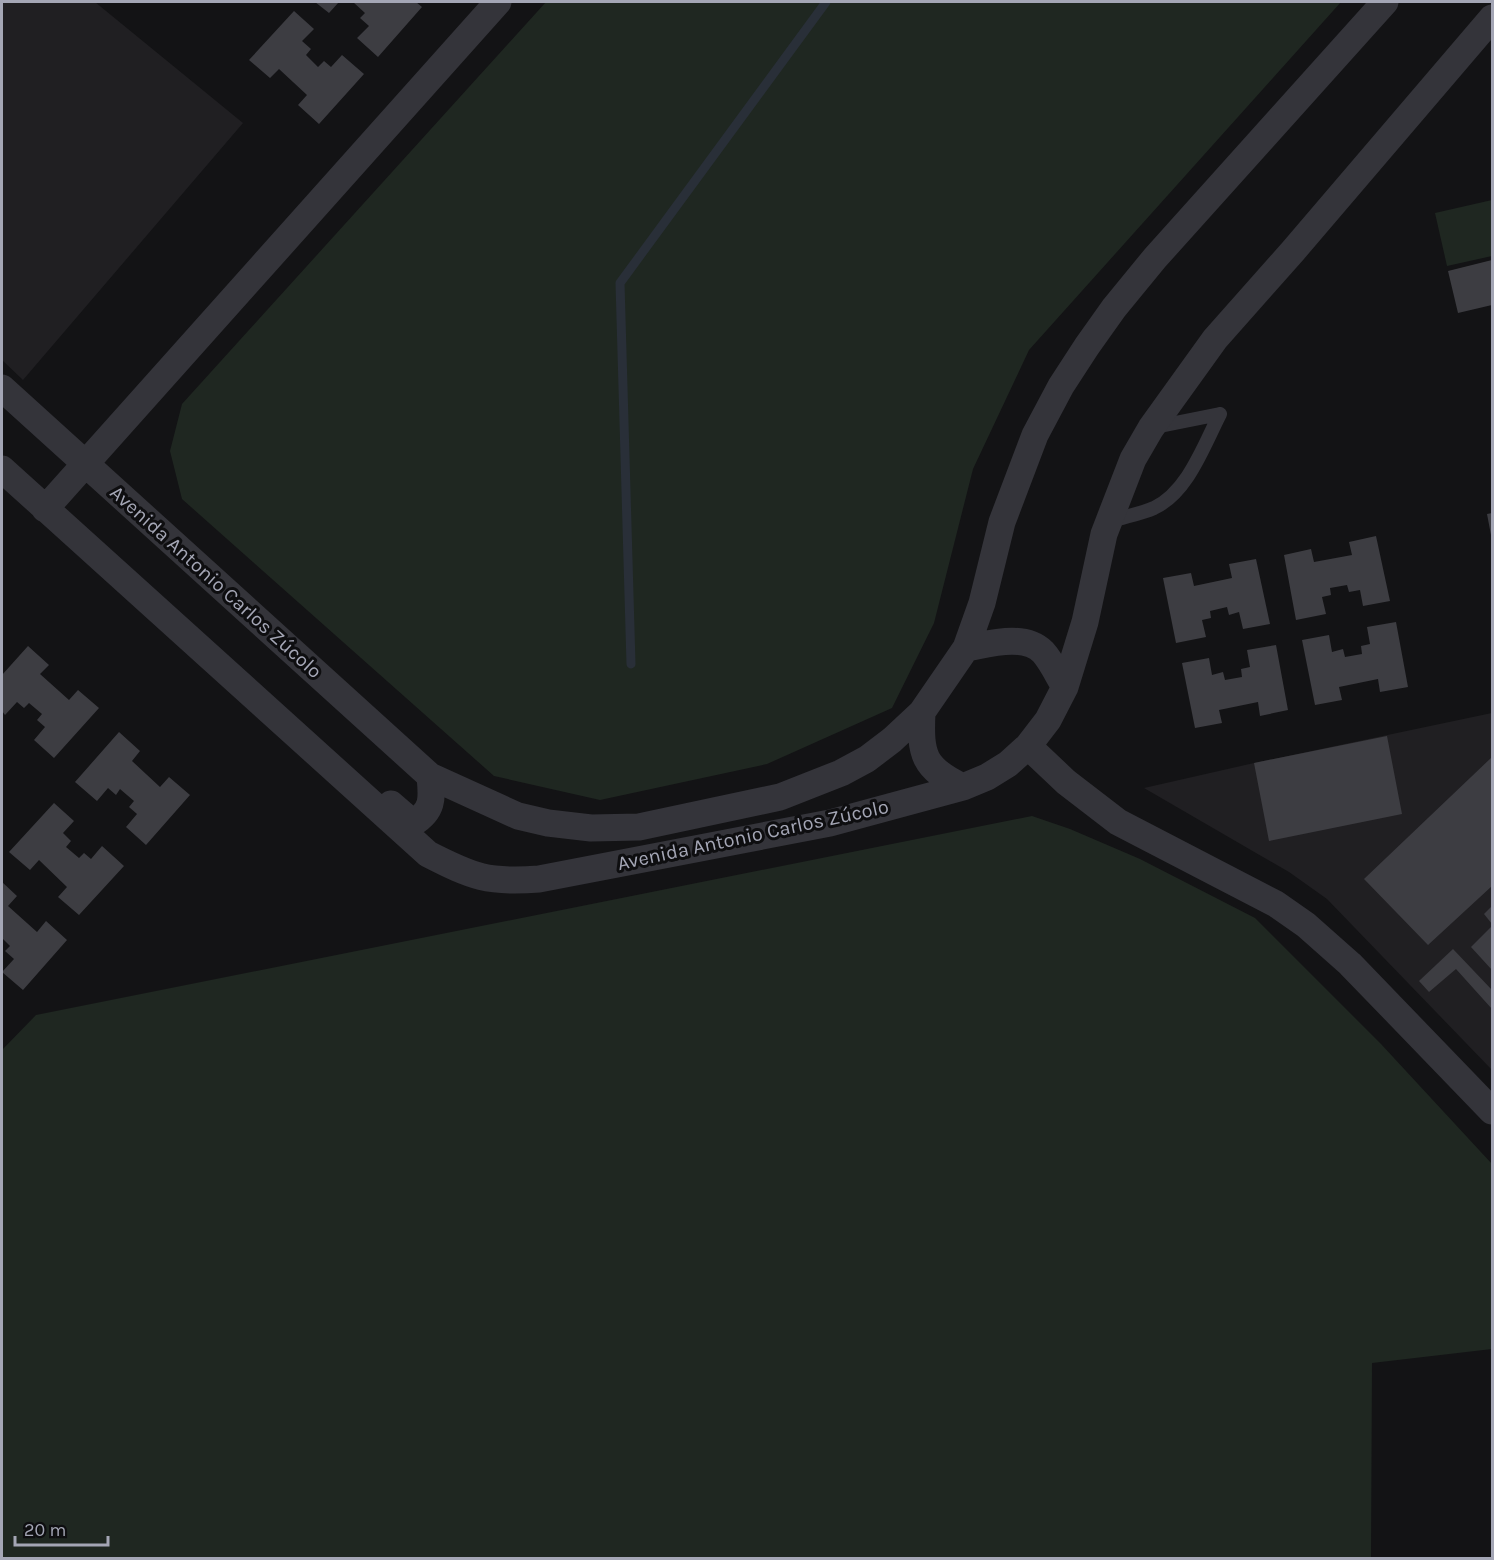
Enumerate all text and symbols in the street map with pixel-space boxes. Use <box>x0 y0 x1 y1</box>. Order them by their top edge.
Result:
street label: Avenida Antonio Carlos Zúcolo <box>105 481 327 683</box>
street label: Avenida Antonio Carlos Zúcolo <box>615 795 891 875</box>
scale bar <box>15 1509 108 1547</box>
text: 20 m <box>24 1519 66 1541</box>

